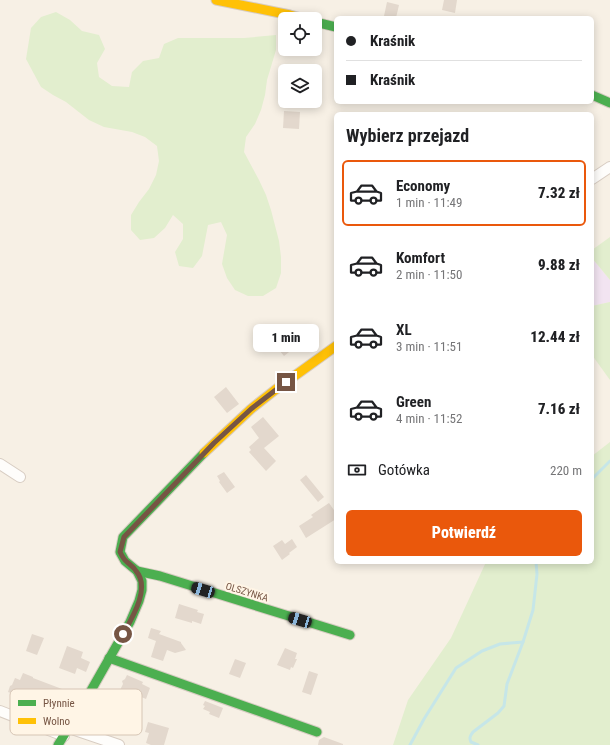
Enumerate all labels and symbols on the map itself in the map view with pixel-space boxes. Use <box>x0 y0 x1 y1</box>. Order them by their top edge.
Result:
callout: 1 min <box>253 324 319 352</box>
route end <box>277 373 295 391</box>
street label: OLSZYNKA <box>224 580 270 604</box>
car <box>190 581 216 599</box>
car <box>287 611 313 629</box>
route start <box>114 625 132 643</box>
legend <box>10 689 142 735</box>
text: Płynnie <box>43 697 75 710</box>
text: Wolno <box>43 715 71 728</box>

